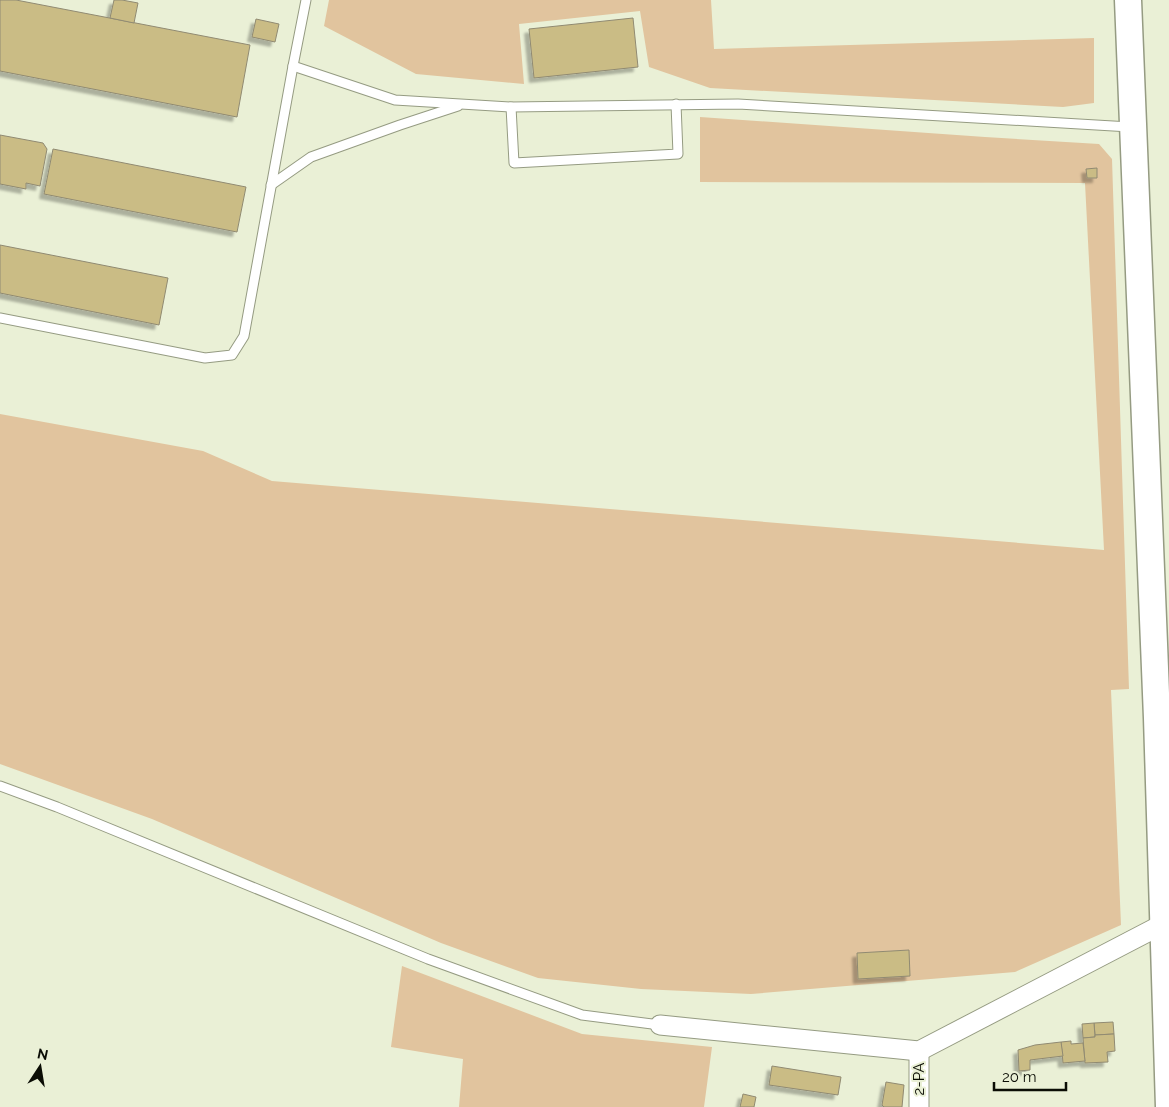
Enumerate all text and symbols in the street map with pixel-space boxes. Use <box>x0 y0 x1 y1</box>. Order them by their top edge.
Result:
north arrow <box>15 1042 65 1092</box>
text: N <box>36 1045 50 1063</box>
scale bar <box>994 1060 1066 1092</box>
street label: 2-РА <box>910 1063 928 1095</box>
text: 20 m <box>1002 1068 1037 1086</box>

